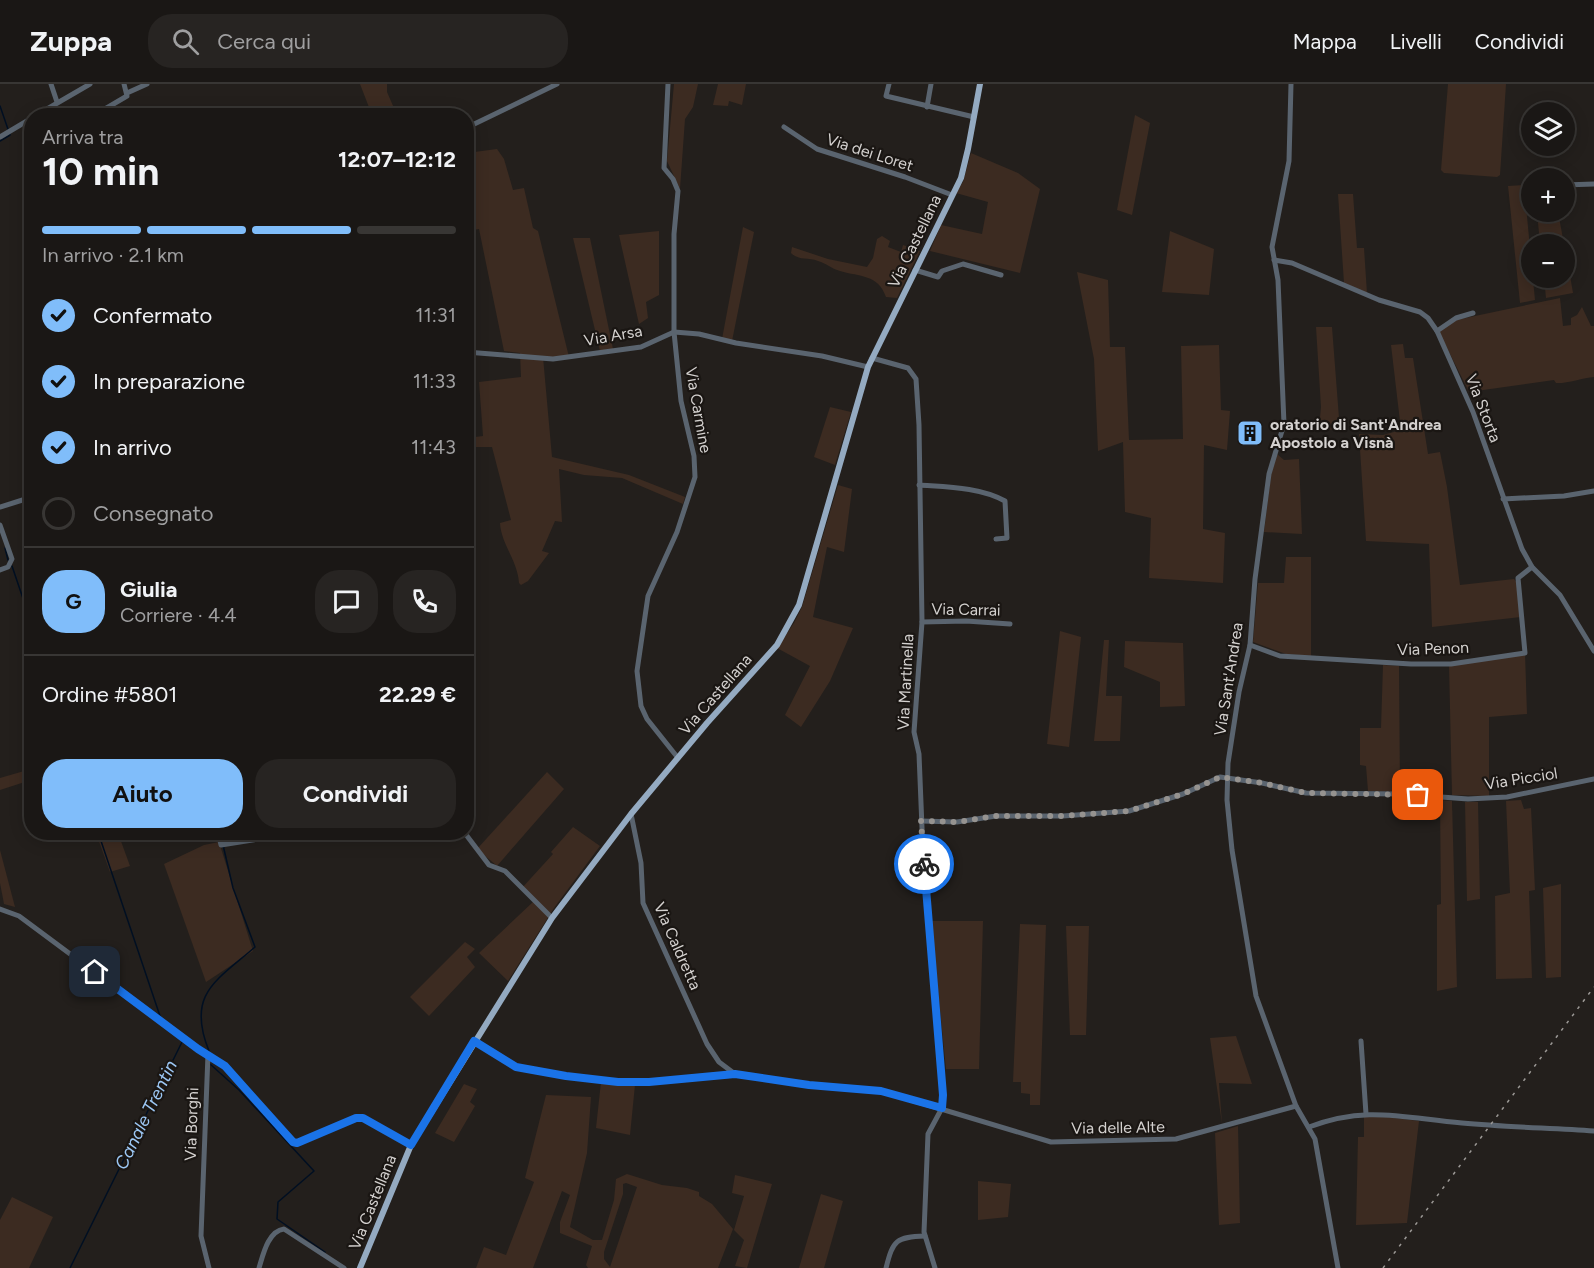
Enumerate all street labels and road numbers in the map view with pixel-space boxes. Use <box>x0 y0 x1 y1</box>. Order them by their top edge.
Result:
street label: Via dei Loret <box>824 129 916 175</box>
street label: Via Castellana <box>884 192 945 291</box>
street label: Via Arsa <box>582 321 644 350</box>
street label: Via Carmine <box>682 366 715 455</box>
street label: Via Storta <box>1462 371 1505 445</box>
street label: Via Carrai <box>931 599 1001 620</box>
street label: Via Sant'Andrea <box>1210 621 1247 737</box>
street label: Via Martinella <box>893 633 918 731</box>
street label: Via Penon <box>1397 638 1469 659</box>
street label: Via Castellana <box>675 650 756 739</box>
street label: Via Picciol <box>1483 763 1559 794</box>
street label: Via Caldretta <box>650 899 705 993</box>
street label: Via Borghi <box>181 1087 202 1161</box>
street label: Via delle Alte <box>1071 1117 1165 1138</box>
street label: Via Castellana <box>345 1152 400 1253</box>

